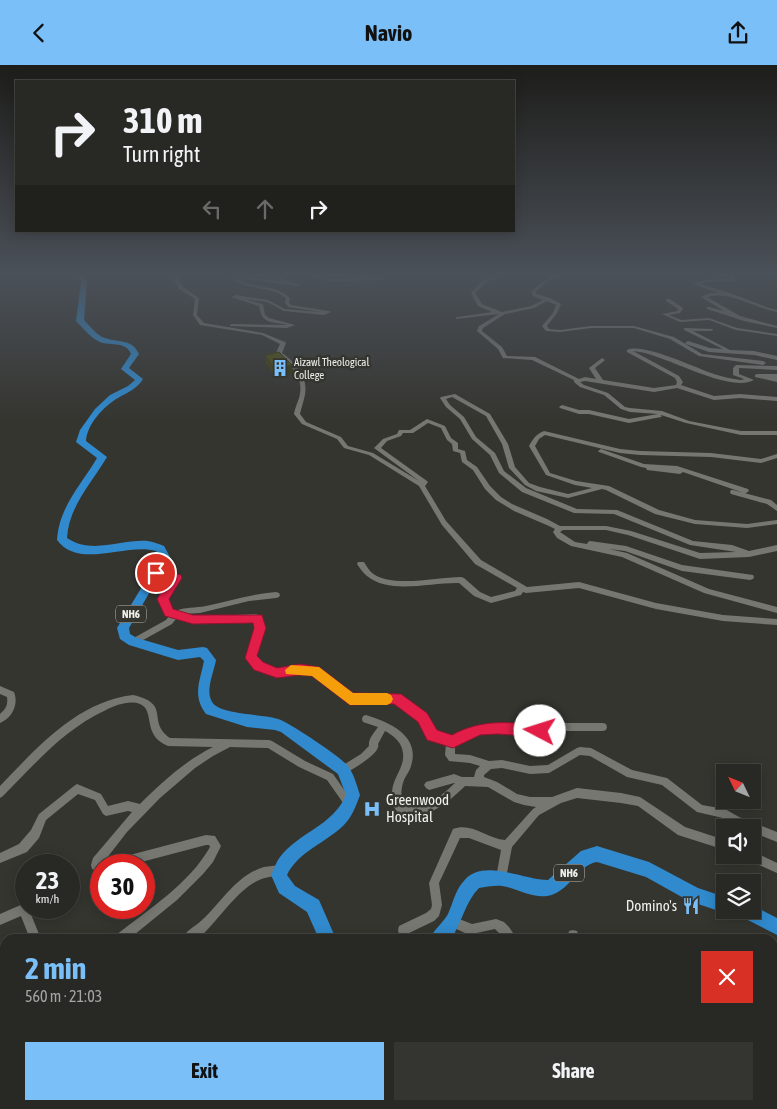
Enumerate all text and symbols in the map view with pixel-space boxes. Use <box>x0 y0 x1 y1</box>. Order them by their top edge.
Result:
icon: back <box>25 19 53 47</box>
icon: share <box>724 19 752 47</box>
text: Navio <box>365 20 412 46</box>
icon: right <box>40 100 105 165</box>
text: 310 m <box>123 100 202 140</box>
text: Turn right <box>123 141 200 167</box>
icon: left <box>198 195 226 223</box>
icon: ahead <box>251 195 279 223</box>
icon: right <box>304 195 332 223</box>
place label: Aizawl Theological College <box>294 356 369 381</box>
building icon: Aizawl Theological College <box>270 358 290 378</box>
pin <box>135 552 177 594</box>
icon: arrive <box>142 559 170 587</box>
road number: NH6 <box>116 605 146 623</box>
position arrow <box>513 704 565 756</box>
north arrow <box>716 764 761 809</box>
map controls <box>716 764 761 919</box>
place label: Greenwood Hospital <box>386 791 449 825</box>
hospital icon: Greenwood Hospital <box>362 799 382 819</box>
button: sound <box>716 819 761 864</box>
speed limit sign: 30 <box>90 854 155 919</box>
road number: NH6 <box>554 865 584 881</box>
text: 23 <box>36 866 59 894</box>
button: layers <box>716 874 761 919</box>
text: km/h <box>36 892 59 906</box>
restaurant icon: Domino's <box>681 896 701 916</box>
place label: Domino's <box>626 897 677 914</box>
text: 2 min <box>25 951 86 985</box>
button: close <box>701 951 753 1003</box>
text: 560 m · 21:03 <box>25 987 102 1005</box>
button: Exit <box>25 1042 384 1100</box>
button: Share <box>394 1042 753 1100</box>

